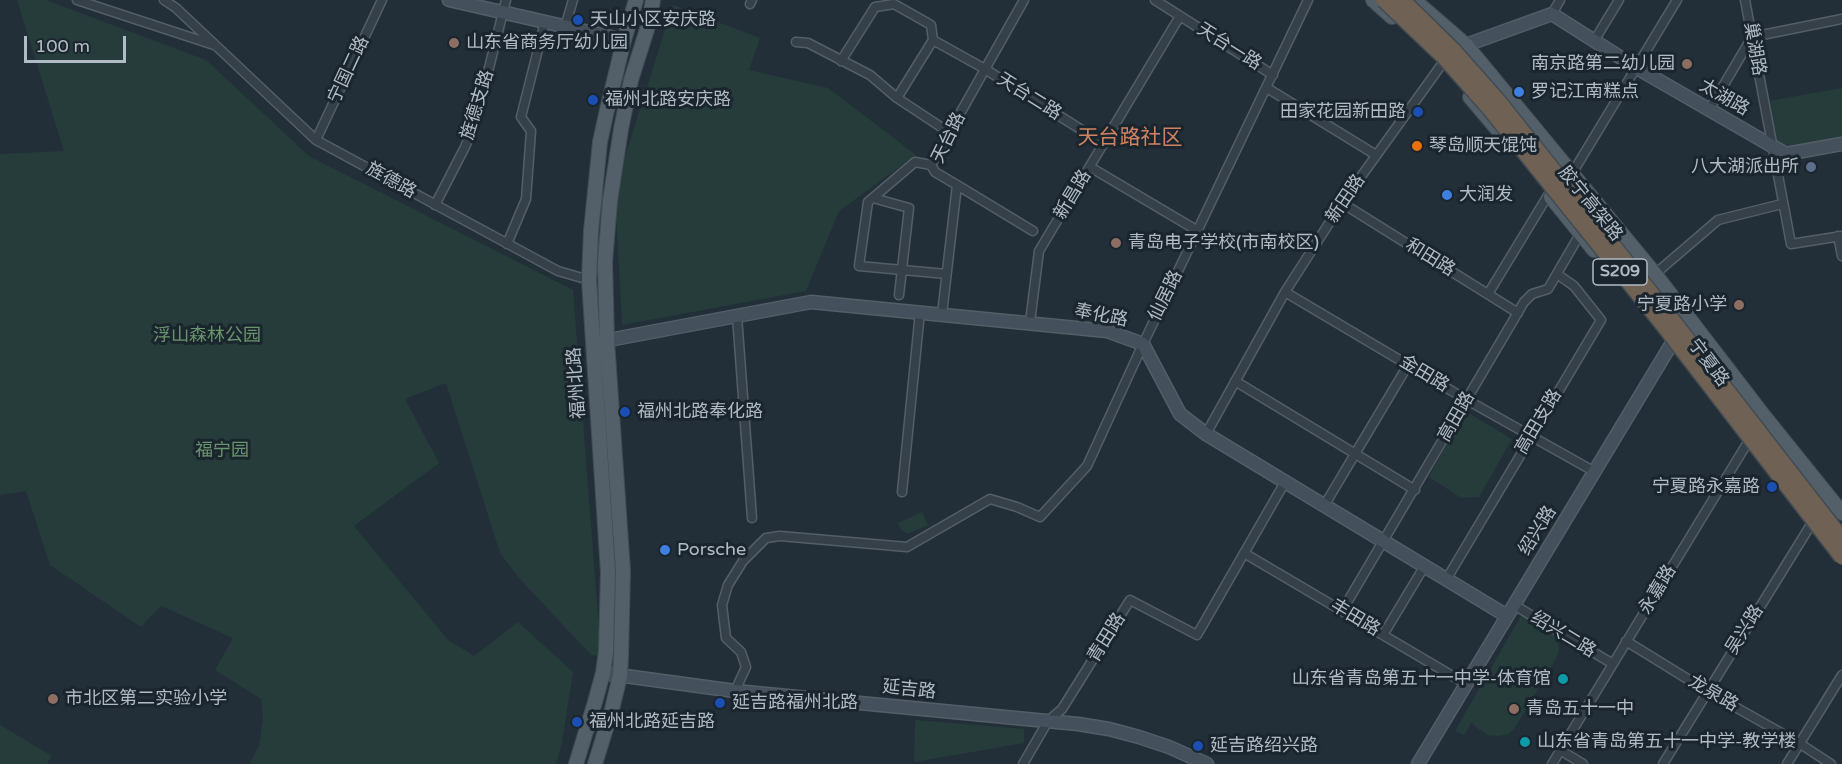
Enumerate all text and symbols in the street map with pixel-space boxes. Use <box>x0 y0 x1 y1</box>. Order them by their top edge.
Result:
place label: 天山小区安庆路 <box>590 9 716 31</box>
marker: 天山小区安庆路 <box>571 13 585 27</box>
street label: 天台一路 <box>1193 19 1265 75</box>
street label: 巢湖路 <box>1739 21 1769 77</box>
scale bar <box>27 24 129 62</box>
place label: 山东省商务厅幼儿园 <box>466 32 628 54</box>
street label: 宁国二路 <box>324 33 374 107</box>
text: 100 m <box>35 35 90 57</box>
marker: 山东省商务厅幼儿园 <box>447 36 461 50</box>
place label: 南京路第二幼儿园 <box>1531 53 1675 75</box>
marker: 南京路第二幼儿园 <box>1680 57 1694 71</box>
street label: 旌德支路 <box>457 67 499 143</box>
street label: 天台二路 <box>993 69 1065 125</box>
street label: 太湖路 <box>1695 75 1753 121</box>
place label: 罗记江南糕点 <box>1531 81 1639 103</box>
marker: 罗记江南糕点 <box>1512 85 1526 99</box>
place label: 福州北路安庆路 <box>605 89 731 111</box>
marker: 福州北路安庆路 <box>586 93 600 107</box>
place label: 田家花园新田路 <box>1280 101 1406 123</box>
marker: 田家花园新田路 <box>1411 105 1425 119</box>
street label: 天台路 <box>927 109 971 167</box>
district label: 天台路社区 <box>1078 125 1182 151</box>
place label: 琴岛顺天馄饨 <box>1429 135 1537 157</box>
marker: 琴岛顺天馄饨 <box>1410 139 1424 153</box>
place label: 八大湖派出所 <box>1691 156 1799 178</box>
street label: 旌德路 <box>362 158 420 204</box>
marker: 八大湖派出所 <box>1804 160 1818 174</box>
street label: 胶宁高架路 <box>1553 162 1627 246</box>
street label: 新昌路 <box>1050 166 1096 224</box>
street label: 新田路 <box>1322 171 1370 227</box>
place label: 大润发 <box>1459 184 1513 206</box>
marker: 大润发 <box>1440 188 1454 202</box>
place label: 青岛电子学校(市南校区) <box>1128 232 1319 254</box>
street label: 和田路 <box>1401 235 1459 281</box>
marker: 青岛电子学校(市南校区) <box>1109 236 1123 250</box>
road number: S209 <box>1593 259 1647 285</box>
street label: 仙居路 <box>1144 267 1188 325</box>
place label: 宁夏路小学 <box>1637 294 1727 316</box>
marker: 宁夏路小学 <box>1732 298 1746 312</box>
street label: 奉化路 <box>1072 300 1130 332</box>
park label: 浮山森林公园 <box>153 325 261 347</box>
street label: 宁夏路 <box>1683 335 1733 391</box>
street label: 福州北路 <box>564 346 590 420</box>
street label: 金田路 <box>1395 351 1453 397</box>
street label: 高田支路 <box>1511 386 1567 458</box>
street label: 高田路 <box>1434 388 1480 446</box>
place label: 福州北路奉化路 <box>637 401 763 423</box>
marker: 福州北路奉化路 <box>618 405 632 419</box>
park label: 福宁园 <box>195 440 249 462</box>
place label: 宁夏路永嘉路 <box>1652 476 1760 498</box>
marker: 宁夏路永嘉路 <box>1765 480 1779 494</box>
street label: 绍兴路 <box>1515 502 1561 560</box>
place label: Porsche <box>677 539 746 561</box>
marker: Porsche <box>658 543 672 557</box>
street label: 永嘉路 <box>1635 561 1681 619</box>
street label: 丰田路 <box>1326 595 1384 641</box>
street label: 吴兴路 <box>1722 601 1768 659</box>
street label: 绍兴二路 <box>1527 607 1599 663</box>
street label: 青田路 <box>1084 609 1130 667</box>
place label: 山东省青岛第五十一中学-体育馆 <box>1292 668 1551 690</box>
street label: 龙泉路 <box>1684 671 1742 717</box>
marker: 山东省青岛第五十一中学-体育馆 <box>1556 672 1570 686</box>
street label: 延吉路 <box>881 676 937 704</box>
place label: 市北区第二实验小学 <box>65 688 227 710</box>
marker: 市北区第二实验小学 <box>46 692 60 706</box>
place label: 延吉路福州北路 <box>732 692 858 714</box>
marker: 延吉路福州北路 <box>713 696 727 710</box>
place label: 青岛五十一中 <box>1526 698 1634 720</box>
marker: 青岛五十一中 <box>1507 702 1521 716</box>
place label: 福州北路延吉路 <box>589 711 715 733</box>
marker: 福州北路延吉路 <box>570 715 584 729</box>
place label: 山东省青岛第五十一中学-教学楼 <box>1537 731 1796 753</box>
place label: 延吉路绍兴路 <box>1210 735 1318 757</box>
marker: 山东省青岛第五十一中学-教学楼 <box>1518 735 1532 749</box>
marker: 延吉路绍兴路 <box>1191 739 1205 753</box>

